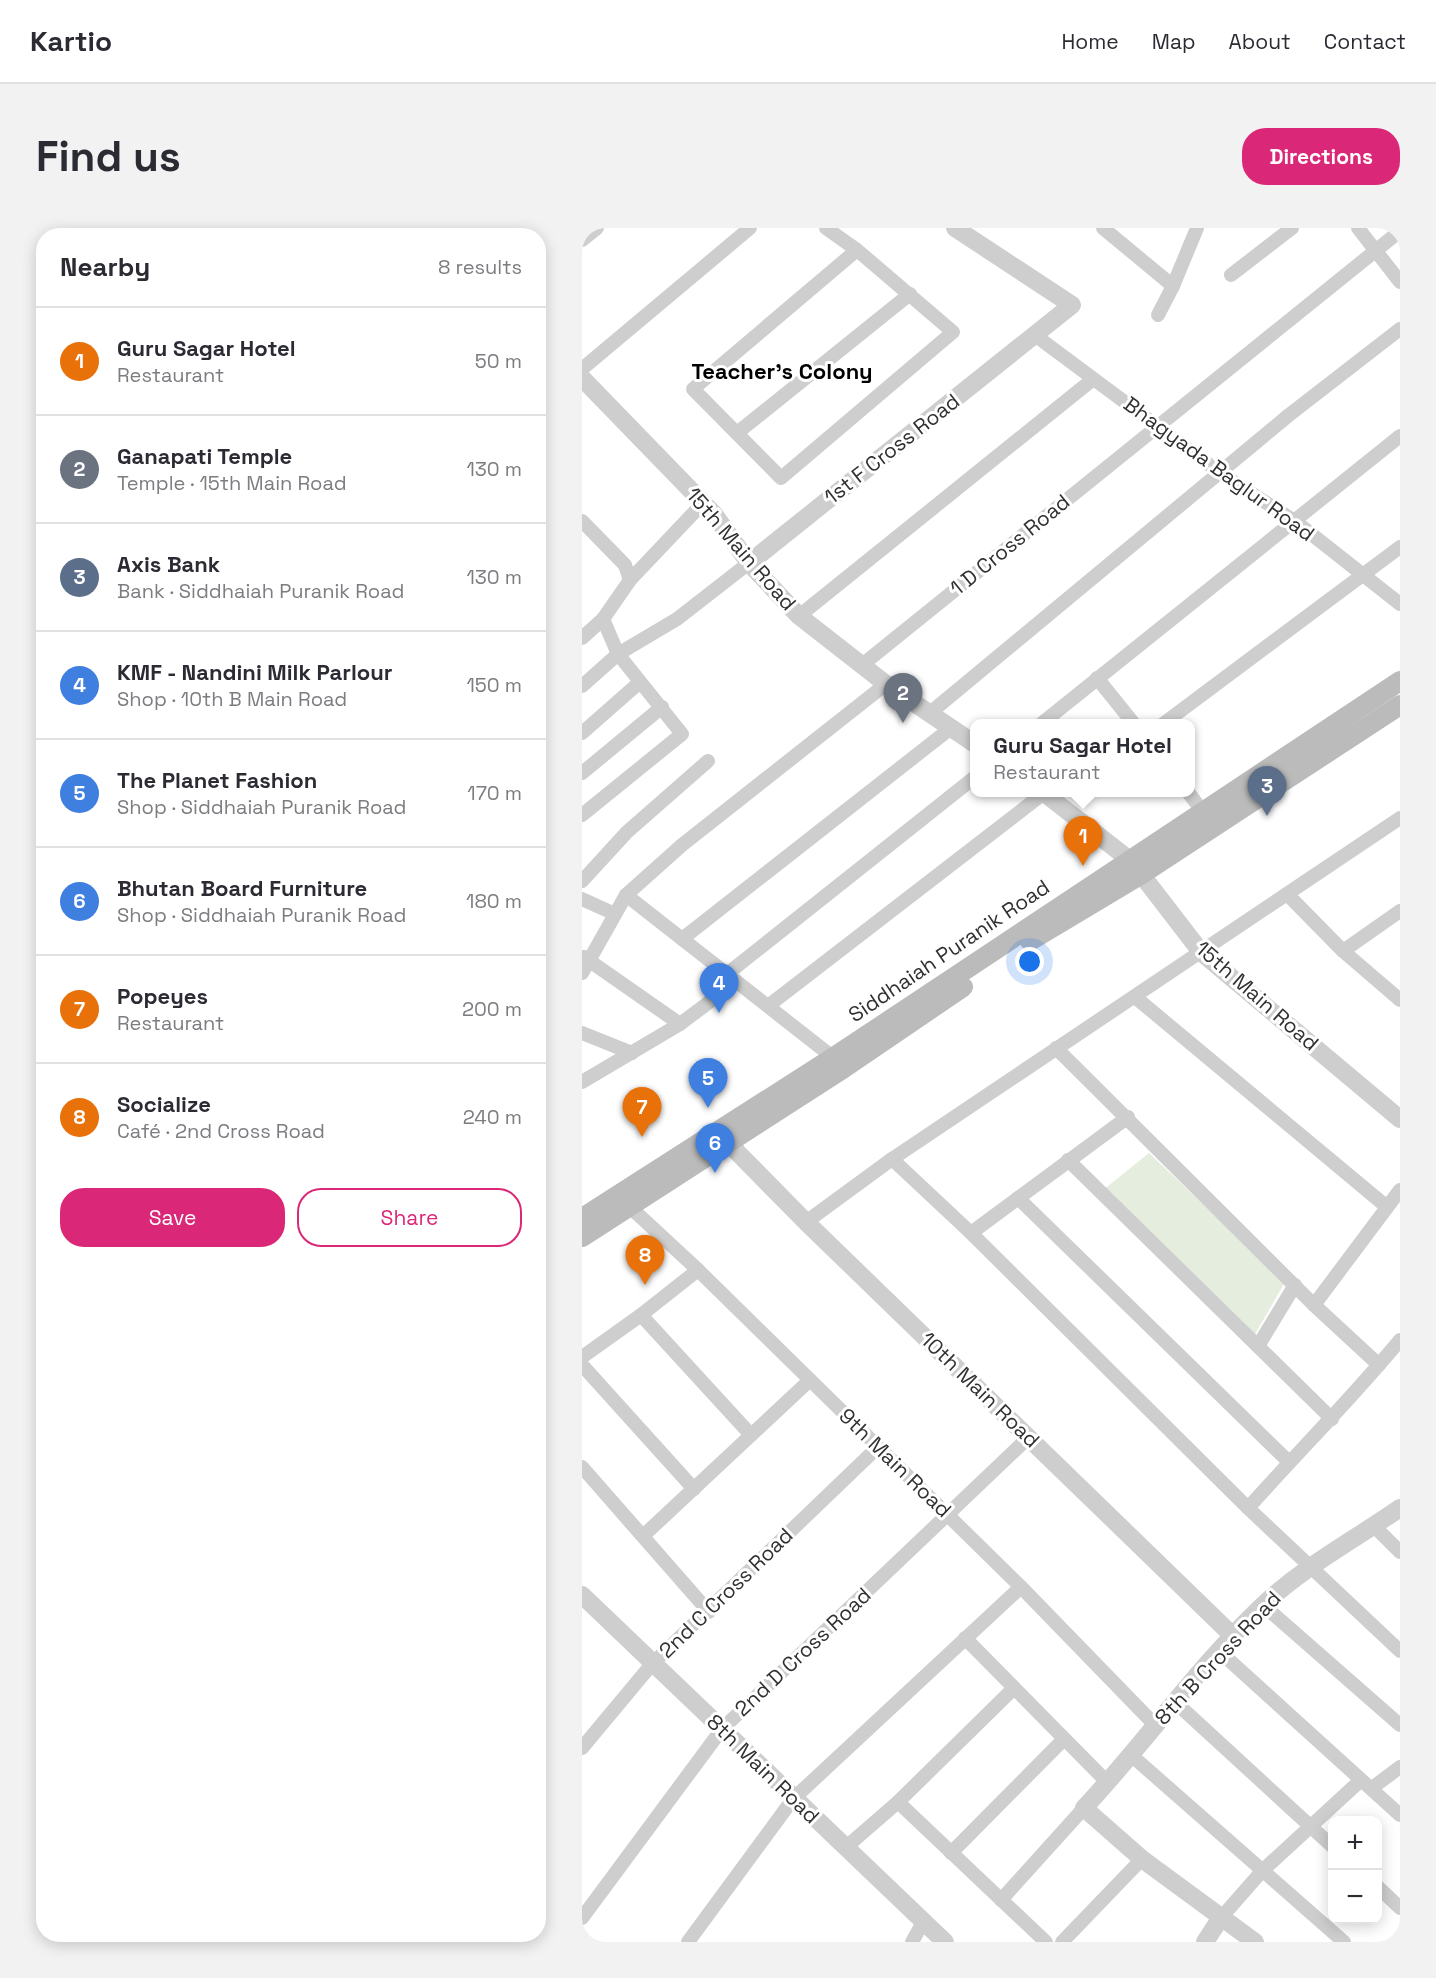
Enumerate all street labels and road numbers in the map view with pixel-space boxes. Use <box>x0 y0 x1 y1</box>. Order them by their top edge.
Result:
street label: 1st F Cross Road <box>819 387 965 510</box>
street label: Bhagyada Baglur Road <box>1118 390 1320 547</box>
street label: 15th Main Road <box>681 482 802 616</box>
street label: 1 D Cross Road <box>944 488 1075 601</box>
street label: Siddhaiah Puranik Road <box>843 873 1054 1028</box>
street label: 15th Main Road <box>1190 935 1324 1056</box>
street label: 10th Main Road <box>915 1326 1046 1453</box>
street label: 9th Main Road <box>833 1402 957 1523</box>
street label: 2nd C Cross Road <box>653 1522 798 1664</box>
street label: 2nd D Cross Road <box>729 1581 877 1722</box>
street label: 8th B Cross Road <box>1149 1585 1287 1730</box>
street label: 8th Main Road <box>701 1708 825 1829</box>

